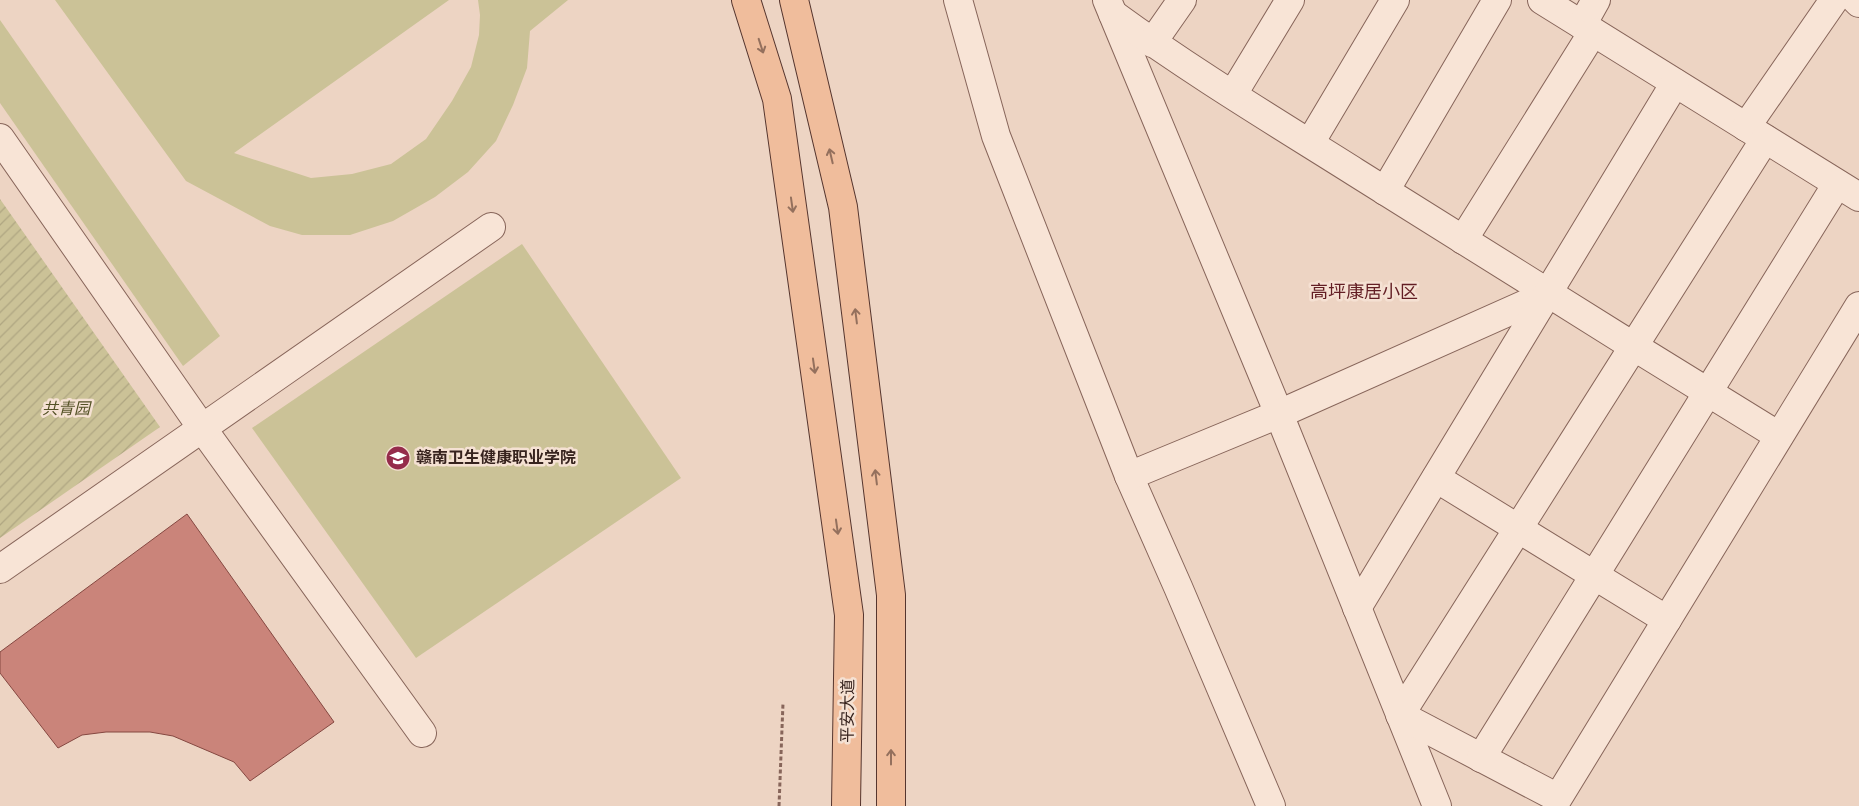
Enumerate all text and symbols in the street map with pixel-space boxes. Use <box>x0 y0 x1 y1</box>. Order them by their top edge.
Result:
one-way arrow <box>756 38 766 54</box>
one-way arrow <box>826 148 835 164</box>
one-way arrow <box>787 197 797 213</box>
district label: 高坪康居小区 <box>1310 279 1418 306</box>
one-way arrow <box>851 308 861 324</box>
one-way arrow <box>809 358 819 374</box>
park label: 共青园 <box>42 397 92 421</box>
school or university icon: 赣南卫生健康职业学院 <box>385 445 411 471</box>
place label: 赣南卫生健康职业学院 <box>416 446 576 470</box>
one-way arrow <box>871 470 881 486</box>
one-way arrow <box>832 519 842 535</box>
street label: 平安大道 <box>835 679 861 743</box>
one-way arrow <box>886 750 896 766</box>

